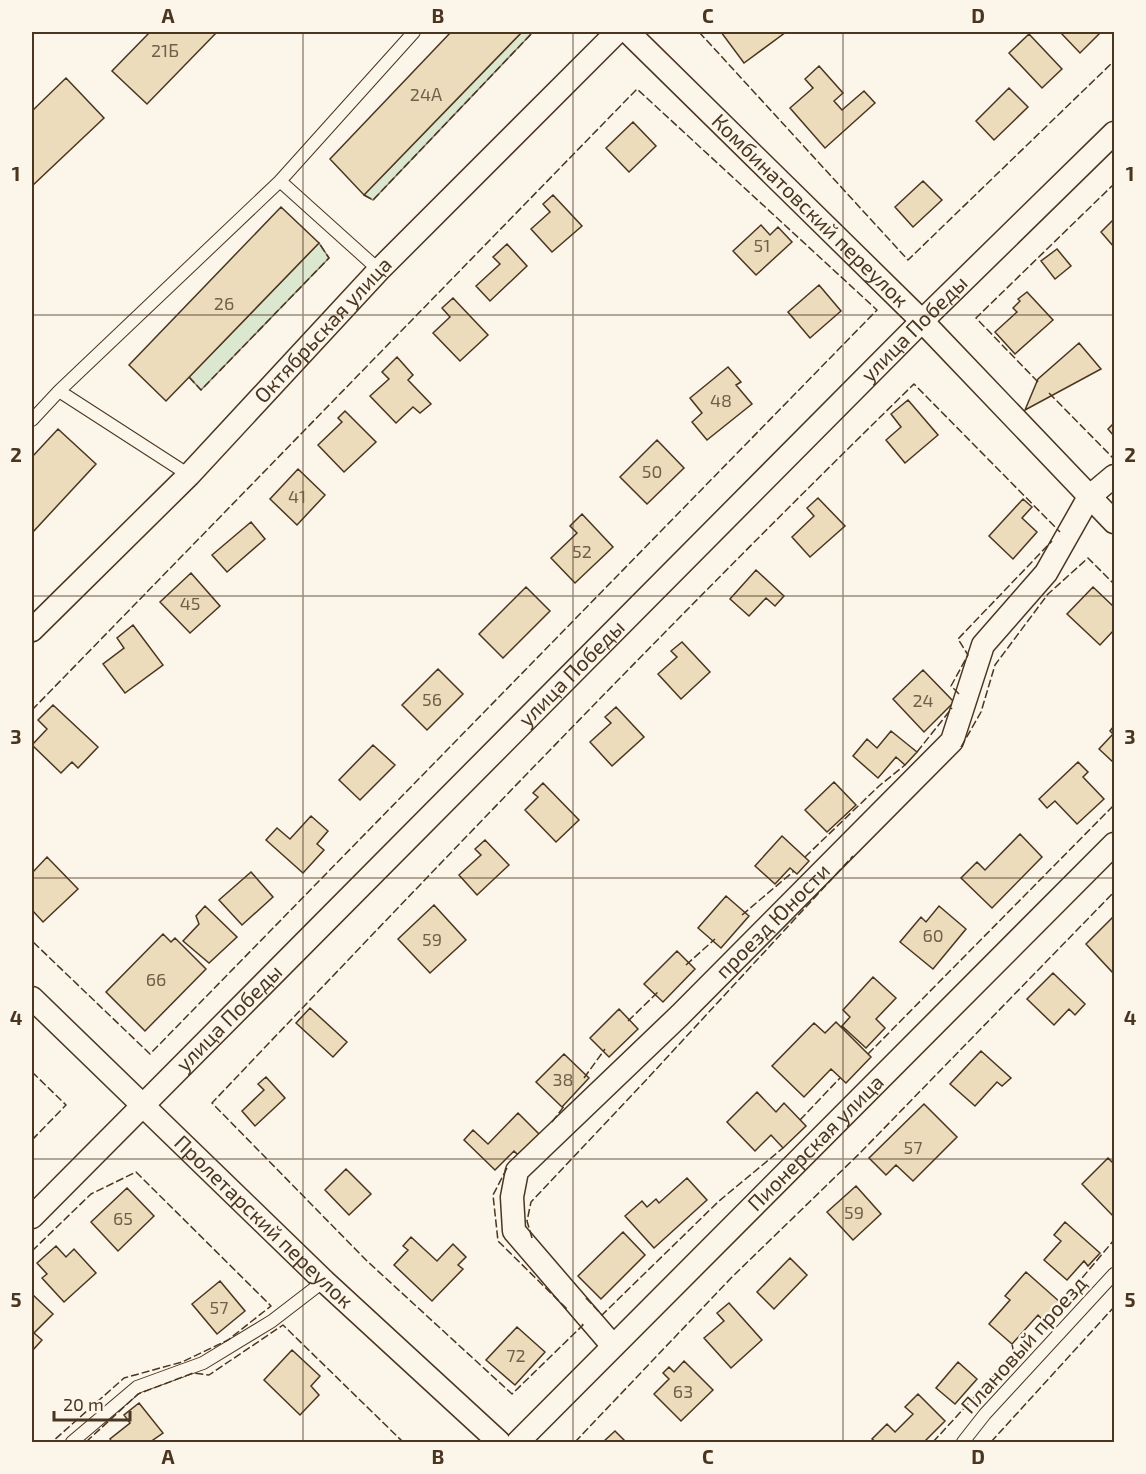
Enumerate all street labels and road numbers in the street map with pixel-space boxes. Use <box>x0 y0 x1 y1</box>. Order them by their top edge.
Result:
street label: Комбинатовский переулок <box>707 108 914 312</box>
street label: Октябрьская улица <box>248 251 396 407</box>
street label: улица Победы <box>855 270 972 387</box>
street label: улица Победы <box>512 614 629 732</box>
street label: проезд Юности <box>710 858 834 983</box>
street label: улица Победы <box>170 959 287 1077</box>
street label: Пионерская улица <box>742 1069 888 1215</box>
street label: Пролетарский переулок <box>170 1129 359 1313</box>
street label: Плановый проезд <box>955 1270 1091 1418</box>

